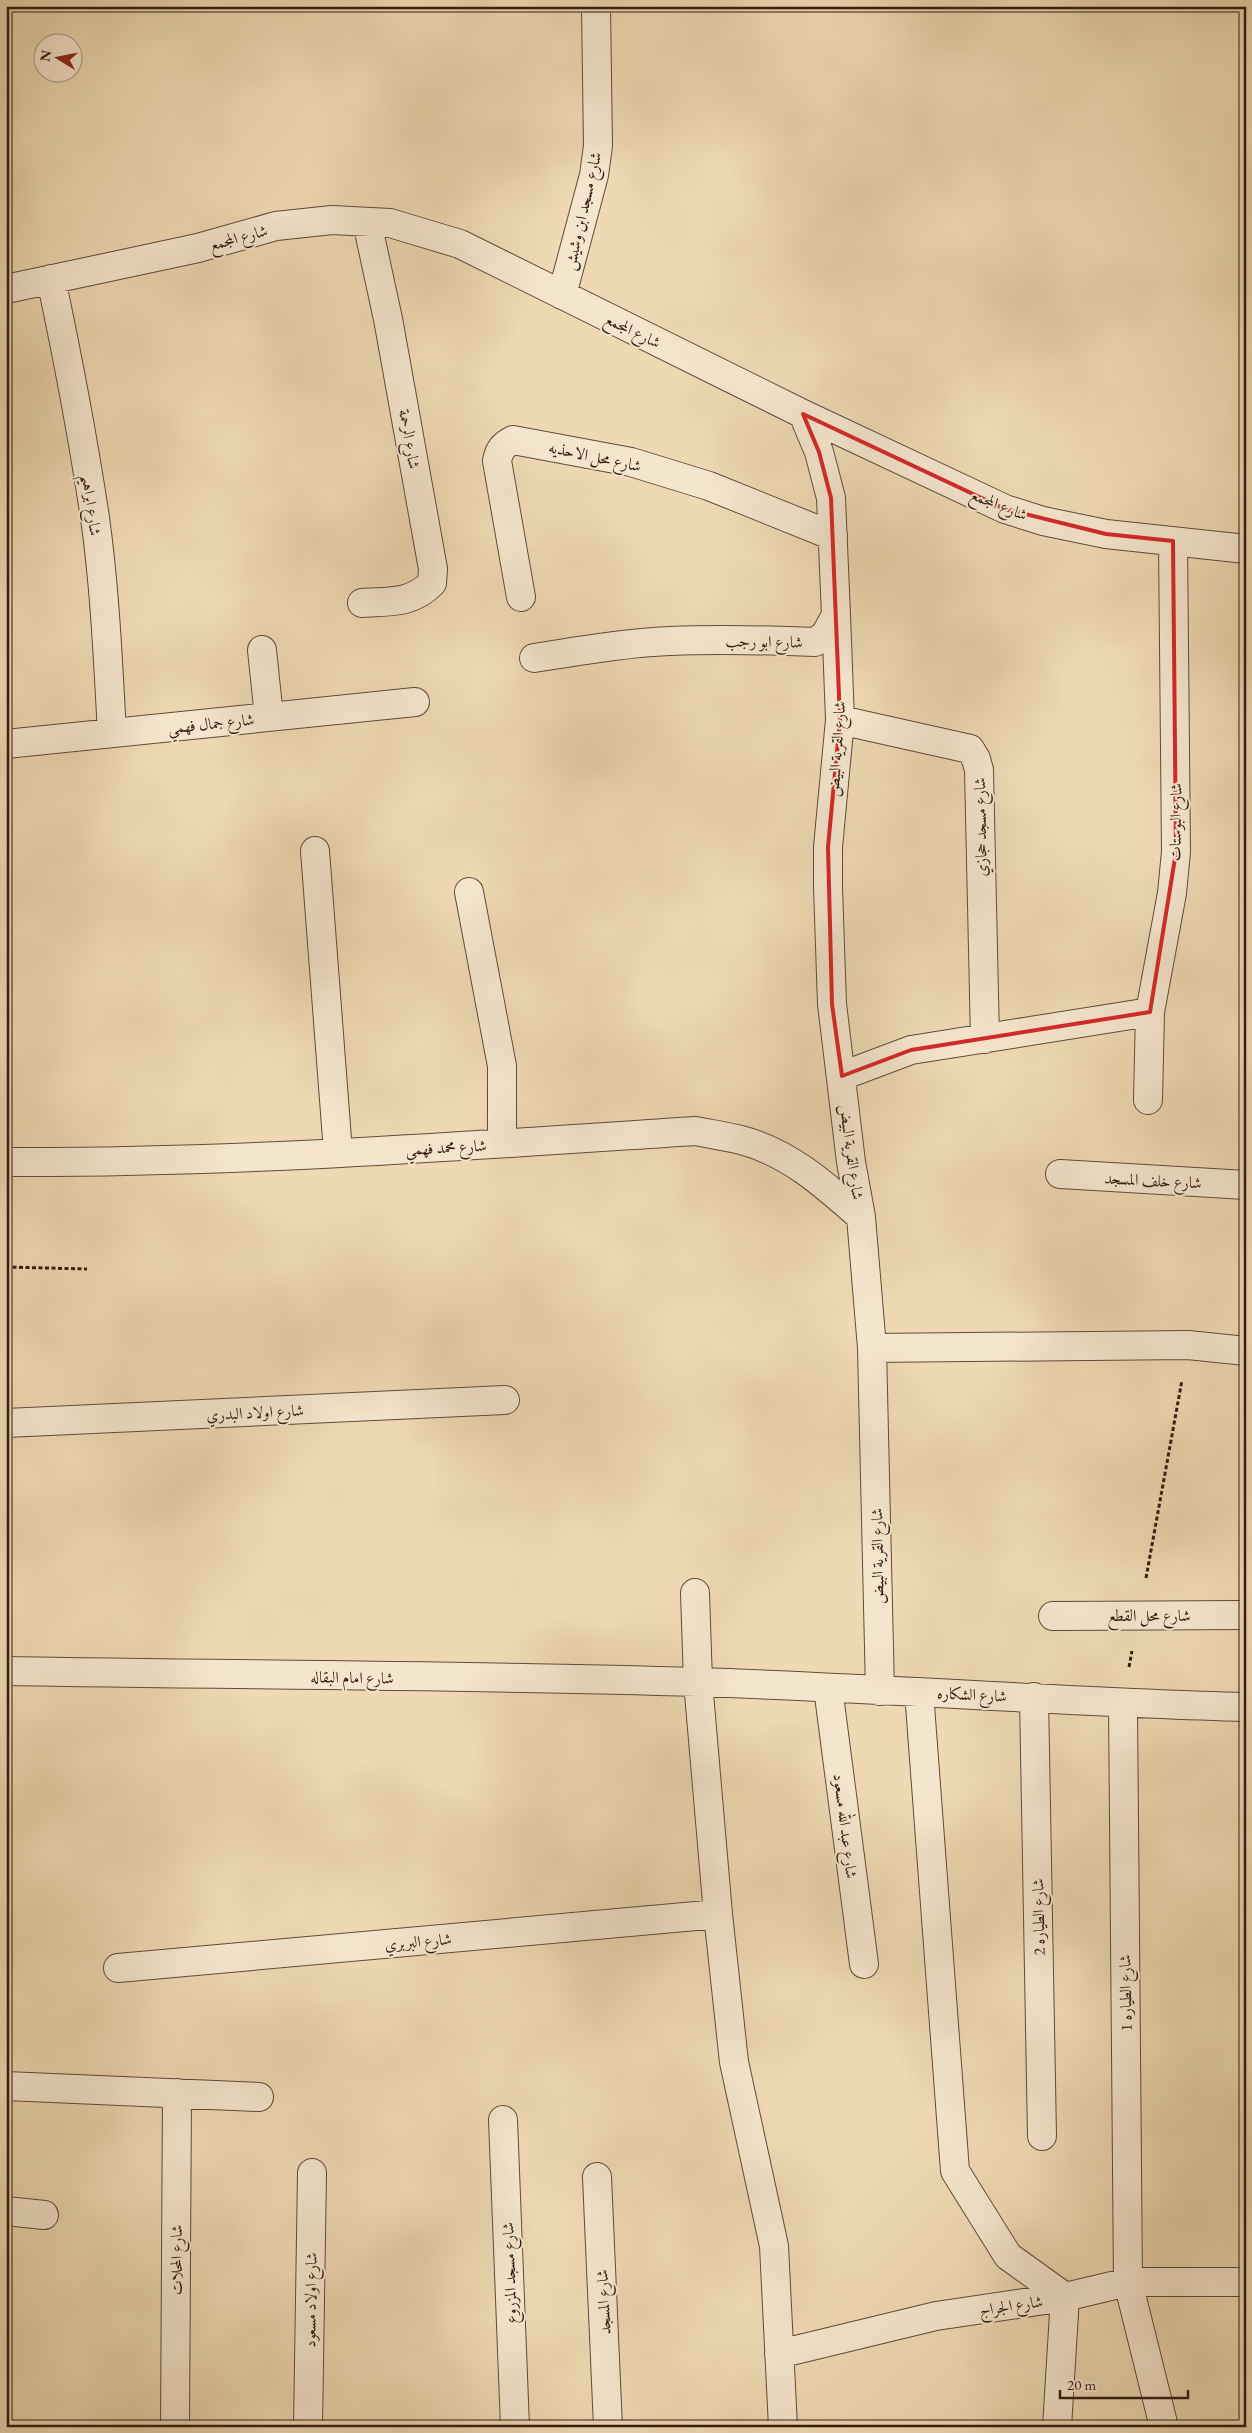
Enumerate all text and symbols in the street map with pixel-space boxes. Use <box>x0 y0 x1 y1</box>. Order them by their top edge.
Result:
north arrow <box>32 32 82 82</box>
text: N <box>35 48 55 63</box>
street label: شارع مسجد ابن وشيش <box>559 150 609 273</box>
street label: شارع المجمع <box>206 220 271 260</box>
street label: شارع المجمع <box>599 308 664 358</box>
street label: شارع الرحمة <box>391 408 425 471</box>
street label: شارع محل الاحذيه <box>546 436 643 479</box>
street label: شارع ابراهيم <box>71 473 106 538</box>
street label: شارع المجمع <box>965 484 1031 530</box>
street label: شارع ابو رجب <box>725 630 803 656</box>
street label: شارع القرية البيض <box>823 700 853 798</box>
street label: شارع جمال فهمي <box>167 709 256 743</box>
street label: شارع مسجد حجازي <box>969 777 995 877</box>
street label: شارع البوستات <box>1164 783 1190 861</box>
street label: شارع القرية البيض <box>831 1103 869 1201</box>
street label: شارع محمد فهمي <box>405 1135 487 1165</box>
street label: شارع خلف المسجد <box>1104 1167 1202 1197</box>
street label: شارع اولاد البدري <box>206 1399 305 1429</box>
street label: شارع القرية البيض <box>866 1508 892 1604</box>
street label: شارع محل القطع <box>1107 1605 1191 1631</box>
street label: شارع امام البقاله <box>310 1666 394 1693</box>
street label: شارع الشكاره <box>936 1682 1008 1710</box>
street label: شارع عبد الله مسعود <box>826 1772 864 1880</box>
street label: شارع الطياره 2 <box>1027 1878 1053 1956</box>
street label: شارع البربري <box>384 1928 453 1958</box>
street label: شارع الطياره 1 <box>1114 1954 1140 2032</box>
street label: شارع مسجد المزروع <box>497 2222 525 2324</box>
street label: شارع المحلات <box>166 2225 190 2295</box>
street label: شارع اولاد مسعود <box>299 2252 325 2348</box>
street label: شارع المسجد <box>591 2269 619 2335</box>
street label: شارع الجراج <box>978 2291 1045 2324</box>
scale bar <box>1060 2368 1187 2400</box>
text: 20 m <box>1067 2375 1096 2394</box>

